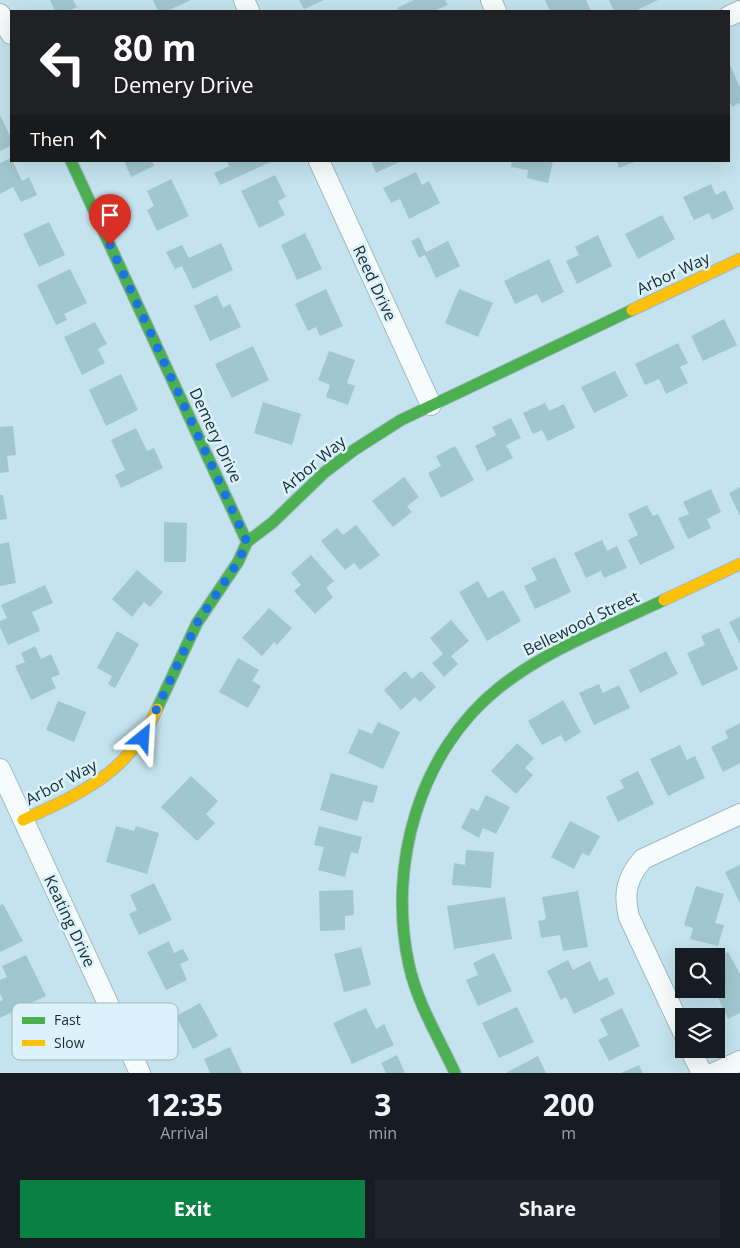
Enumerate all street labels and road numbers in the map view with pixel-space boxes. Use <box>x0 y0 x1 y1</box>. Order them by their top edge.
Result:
street label: Reed Drive <box>348 242 402 324</box>
street label: Arbor Way <box>633 246 714 300</box>
street label: Demery Drive <box>184 384 248 486</box>
street label: Arbor Way <box>276 430 351 498</box>
street label: Bellewood Street <box>519 585 643 661</box>
street label: Arbor Way <box>21 753 102 810</box>
street label: Keating Drive <box>39 871 101 971</box>

